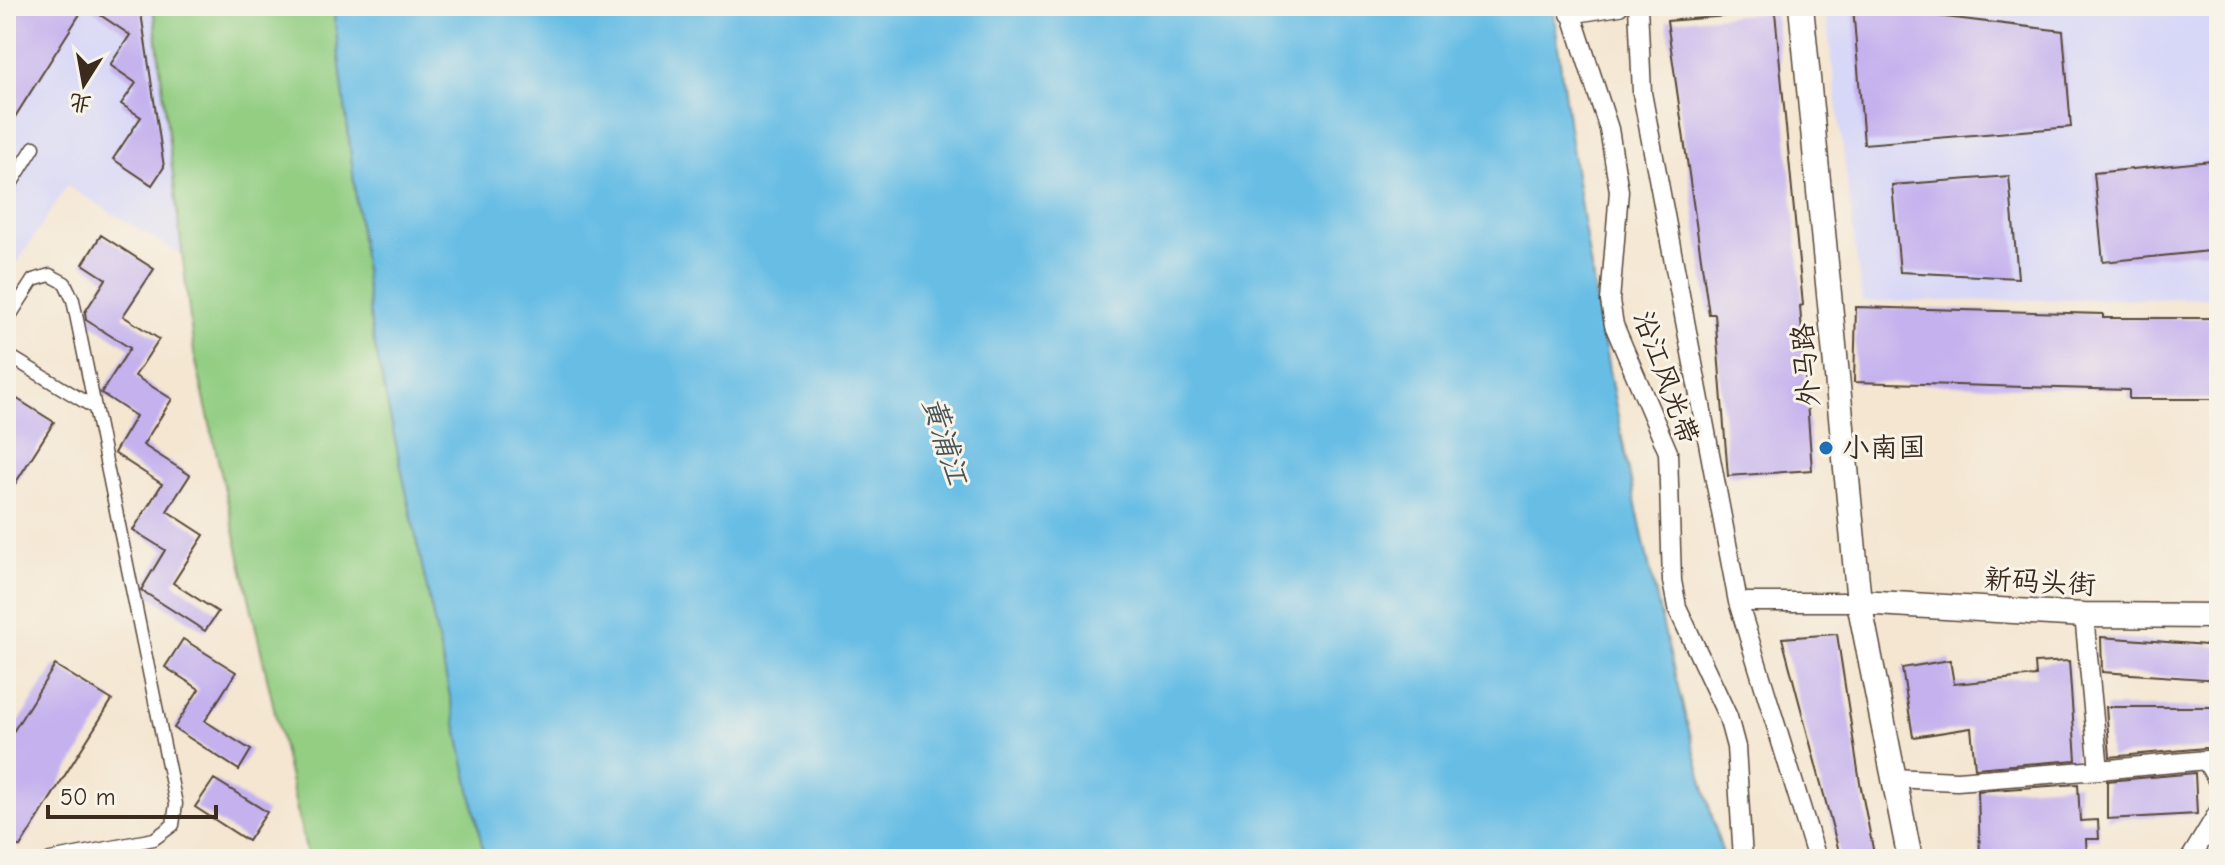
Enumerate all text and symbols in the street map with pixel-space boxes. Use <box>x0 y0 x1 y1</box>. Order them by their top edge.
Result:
north arrow <box>44 44 124 124</box>
text: 北 <box>67 88 94 118</box>
street label: 沿江风光带 <box>1627 307 1705 449</box>
street label: 外马路 <box>1786 322 1826 408</box>
water label: 黄浦江 <box>915 393 975 491</box>
place label: 小南国 <box>1842 432 1926 464</box>
marker: 小南国 <box>1817 439 1835 457</box>
street label: 新码头街 <box>1983 563 2097 601</box>
scale bar <box>48 769 216 819</box>
text: 50 m <box>60 783 116 811</box>

